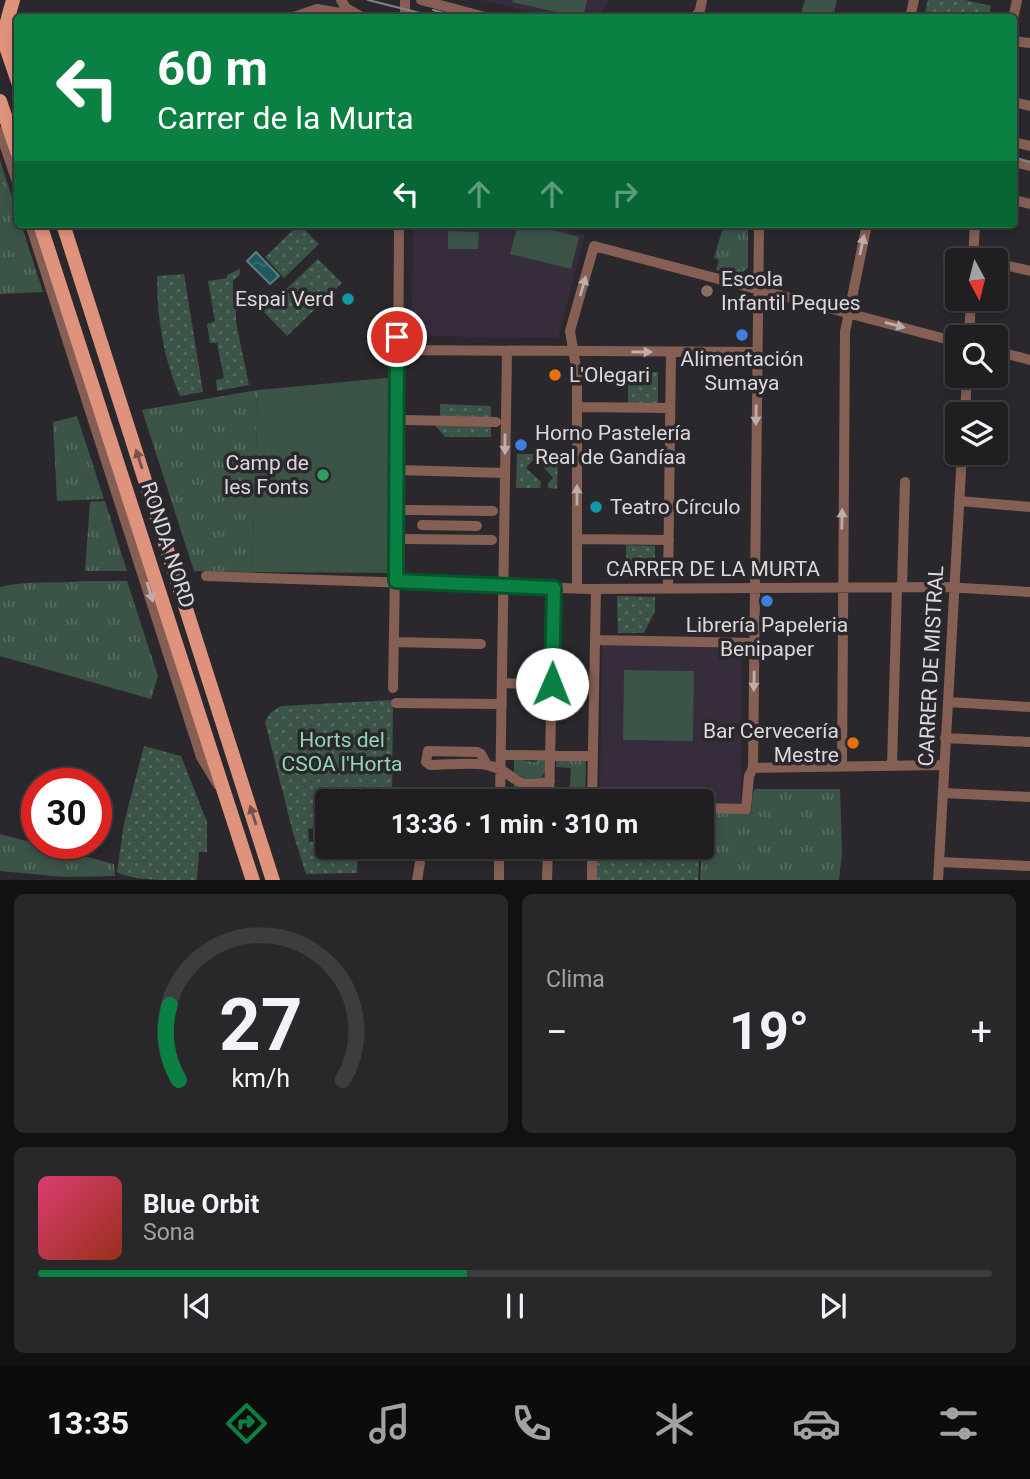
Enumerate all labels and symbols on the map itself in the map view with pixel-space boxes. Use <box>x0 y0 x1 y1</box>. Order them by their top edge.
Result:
one-way arrow <box>857 234 868 256</box>
north arrow <box>945 248 1008 312</box>
place label: Escola Infantil Peques <box>721 267 861 315</box>
one-way arrow <box>578 275 588 296</box>
marker: Escola Infantil Peques <box>699 283 715 299</box>
place label: Espai Verd <box>235 287 334 311</box>
marker: Espai Verd <box>340 291 356 307</box>
pin <box>367 307 427 367</box>
one-way arrow <box>885 320 907 331</box>
marker: Alimentación Sumaya <box>734 327 750 343</box>
one-way arrow <box>632 346 654 358</box>
place label: Alimentación Sumaya <box>680 347 804 395</box>
place label: L'Olegari <box>569 363 650 387</box>
marker: L'Olegari <box>547 367 563 383</box>
one-way arrow <box>750 404 762 426</box>
place label: Horno Pastelería Real de Gandíaa <box>535 421 691 469</box>
one-way arrow <box>499 433 511 455</box>
marker: Horno Pastelería Real de Gandíaa <box>513 437 529 453</box>
one-way arrow <box>133 448 143 469</box>
place label: Camp de les Fonts <box>224 451 309 499</box>
marker: Camp de les Fonts <box>315 467 331 483</box>
street label: RONDA NORD <box>136 479 200 611</box>
one-way arrow <box>571 484 583 506</box>
place label: Teatro Círculo <box>610 495 741 519</box>
marker: Teatro Círculo <box>588 499 604 515</box>
one-way arrow <box>837 508 848 530</box>
street label: CARRER DE LA MURTA <box>606 557 820 581</box>
street label: CARRER DE MISTRAL <box>914 565 948 767</box>
one-way arrow <box>145 581 155 602</box>
marker: Librería Papeleria Benipaper <box>759 593 775 609</box>
place label: Librería Papeleria Benipaper <box>686 613 848 661</box>
position arrow <box>515 647 589 721</box>
one-way arrow <box>748 670 760 692</box>
place label: Bar Cervecería Mestre <box>703 719 839 767</box>
park label: Horts del CSOA l'Horta <box>282 728 402 776</box>
marker: Bar Cervecería Mestre <box>845 735 861 751</box>
speed limit sign: 30 <box>21 768 112 859</box>
one-way arrow <box>247 805 257 826</box>

